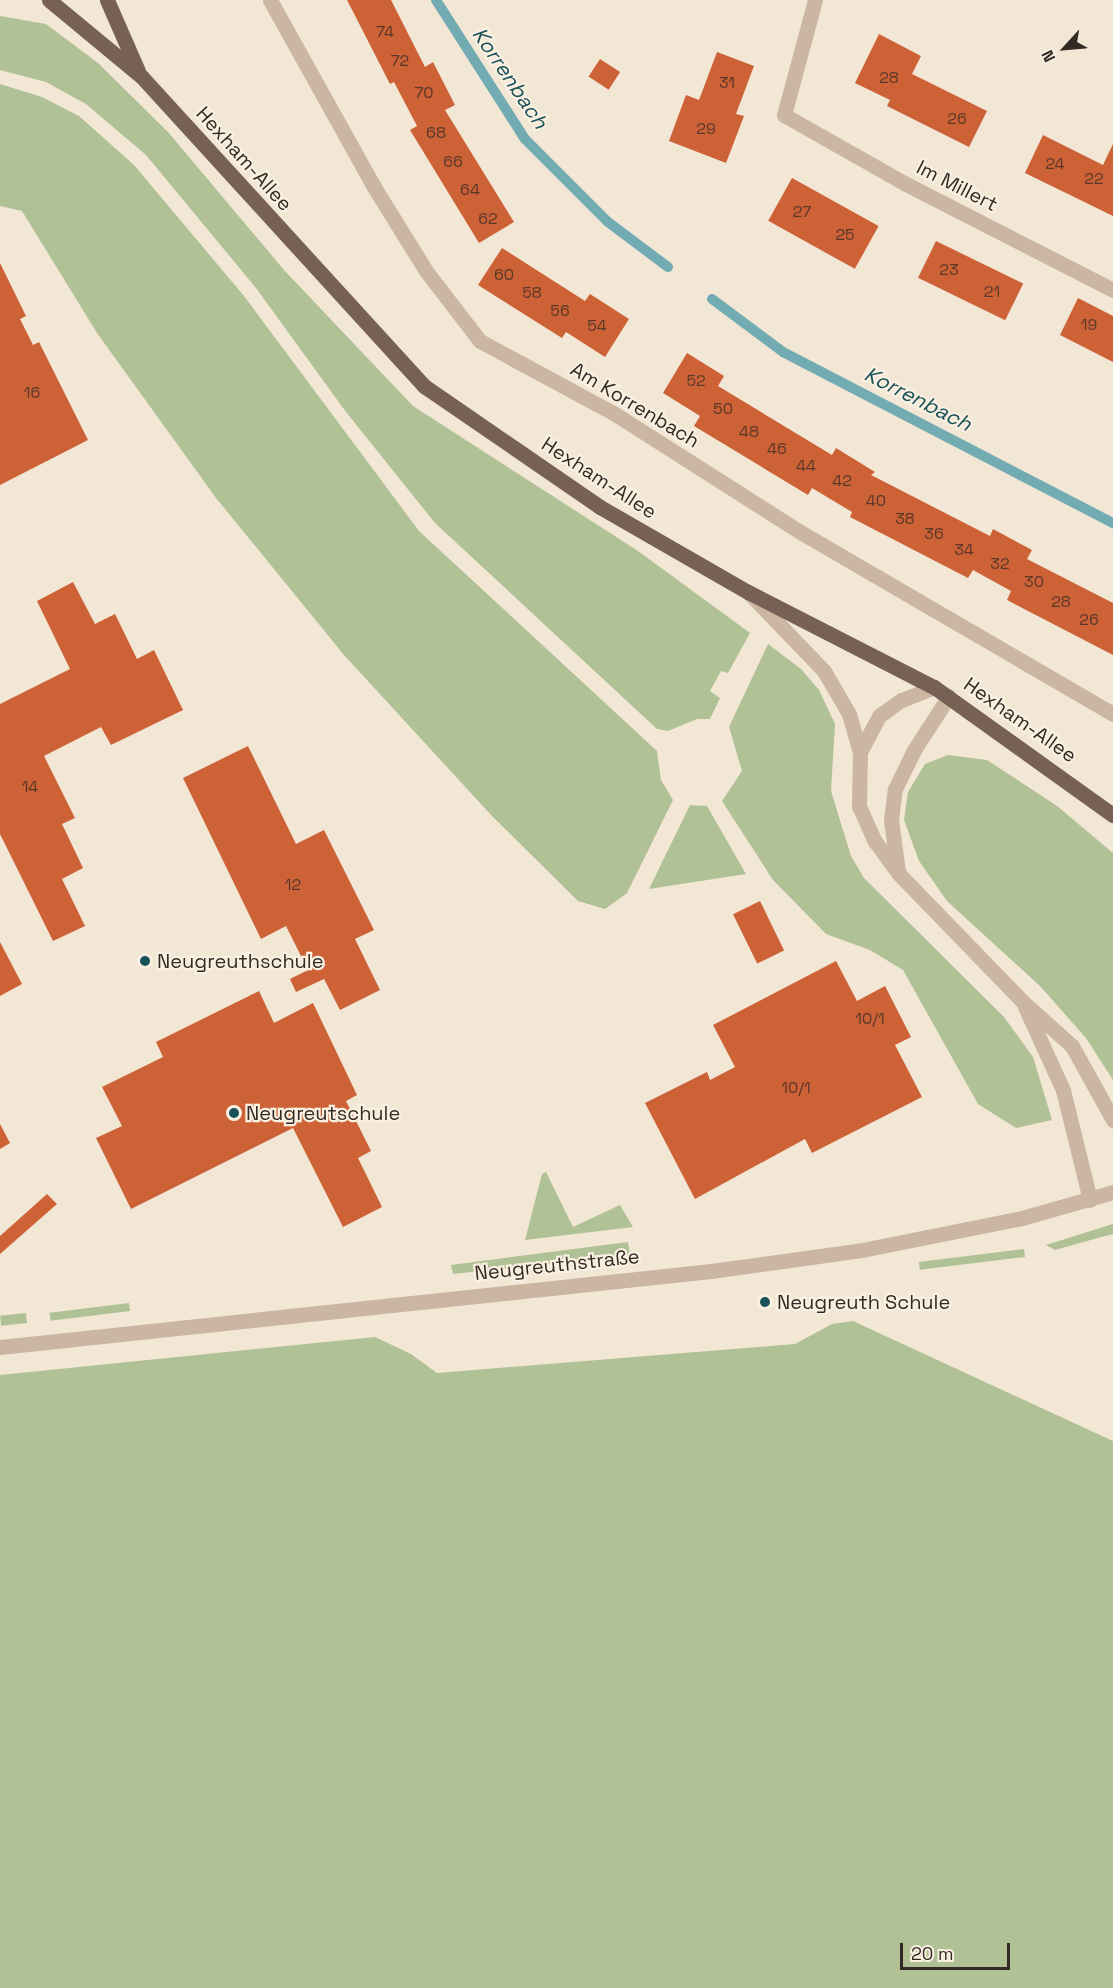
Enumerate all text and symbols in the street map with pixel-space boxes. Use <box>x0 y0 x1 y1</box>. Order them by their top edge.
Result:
north arrow <box>1035 18 1095 78</box>
house number: 74 <box>376 22 394 42</box>
water label: Korrenbach <box>467 23 553 133</box>
text: N <box>1037 47 1060 66</box>
house number: 72 <box>391 51 409 71</box>
house number: 28 <box>879 68 899 88</box>
house number: 31 <box>719 73 735 93</box>
house number: 70 <box>414 83 434 103</box>
street label: Hexham-Allee <box>191 102 297 216</box>
house number: 26 <box>947 109 967 129</box>
house number: 29 <box>696 119 716 139</box>
house number: 68 <box>426 123 446 143</box>
house number: 66 <box>443 152 463 172</box>
house number: 24 <box>1045 154 1065 174</box>
street label: Im Millert <box>912 155 1002 217</box>
house number: 22 <box>1084 169 1104 189</box>
house number: 64 <box>460 180 480 200</box>
house number: 27 <box>793 202 811 222</box>
house number: 62 <box>478 209 498 229</box>
house number: 25 <box>835 225 855 245</box>
house number: 23 <box>939 260 959 280</box>
house number: 60 <box>494 265 514 285</box>
house number: 21 <box>984 282 1000 302</box>
house number: 58 <box>522 283 542 303</box>
house number: 56 <box>550 301 570 321</box>
house number: 19 <box>1081 315 1097 335</box>
house number: 54 <box>587 316 607 336</box>
street label: Am Korrenbach <box>566 357 704 453</box>
water label: Korrenbach <box>860 361 976 437</box>
house number: 52 <box>686 371 706 391</box>
house number: 16 <box>24 383 40 403</box>
house number: 50 <box>713 399 733 419</box>
house number: 48 <box>739 422 759 442</box>
street label: Hexham-Allee <box>537 432 661 524</box>
house number: 46 <box>767 439 787 459</box>
house number: 44 <box>796 456 816 476</box>
house number: 42 <box>832 471 852 491</box>
house number: 40 <box>866 491 886 511</box>
house number: 38 <box>895 509 915 529</box>
house number: 36 <box>924 524 944 544</box>
house number: 34 <box>954 540 974 560</box>
house number: 32 <box>990 554 1010 574</box>
house number: 30 <box>1024 572 1044 592</box>
house number: 28 <box>1051 592 1071 612</box>
house number: 26 <box>1079 610 1099 630</box>
street label: Hexham-Allee <box>959 672 1081 768</box>
house number: 14 <box>22 777 38 797</box>
house number: 12 <box>285 875 301 895</box>
place label: Neugreuthschule <box>157 949 323 973</box>
marker: Neugreuthschule <box>138 954 152 968</box>
house number: 10/1 <box>855 1009 885 1029</box>
house number: 10/1 <box>781 1078 811 1098</box>
place label: Neugreutschule <box>246 1101 400 1125</box>
marker: Neugreutschule <box>227 1106 241 1120</box>
street label: Neugreuthstraße <box>473 1244 641 1286</box>
place label: Neugreuth Schule <box>777 1290 950 1314</box>
marker: Neugreuth Schule <box>758 1295 772 1309</box>
scale bar <box>903 1931 1012 1969</box>
text: 20 m <box>911 1942 954 1965</box>

